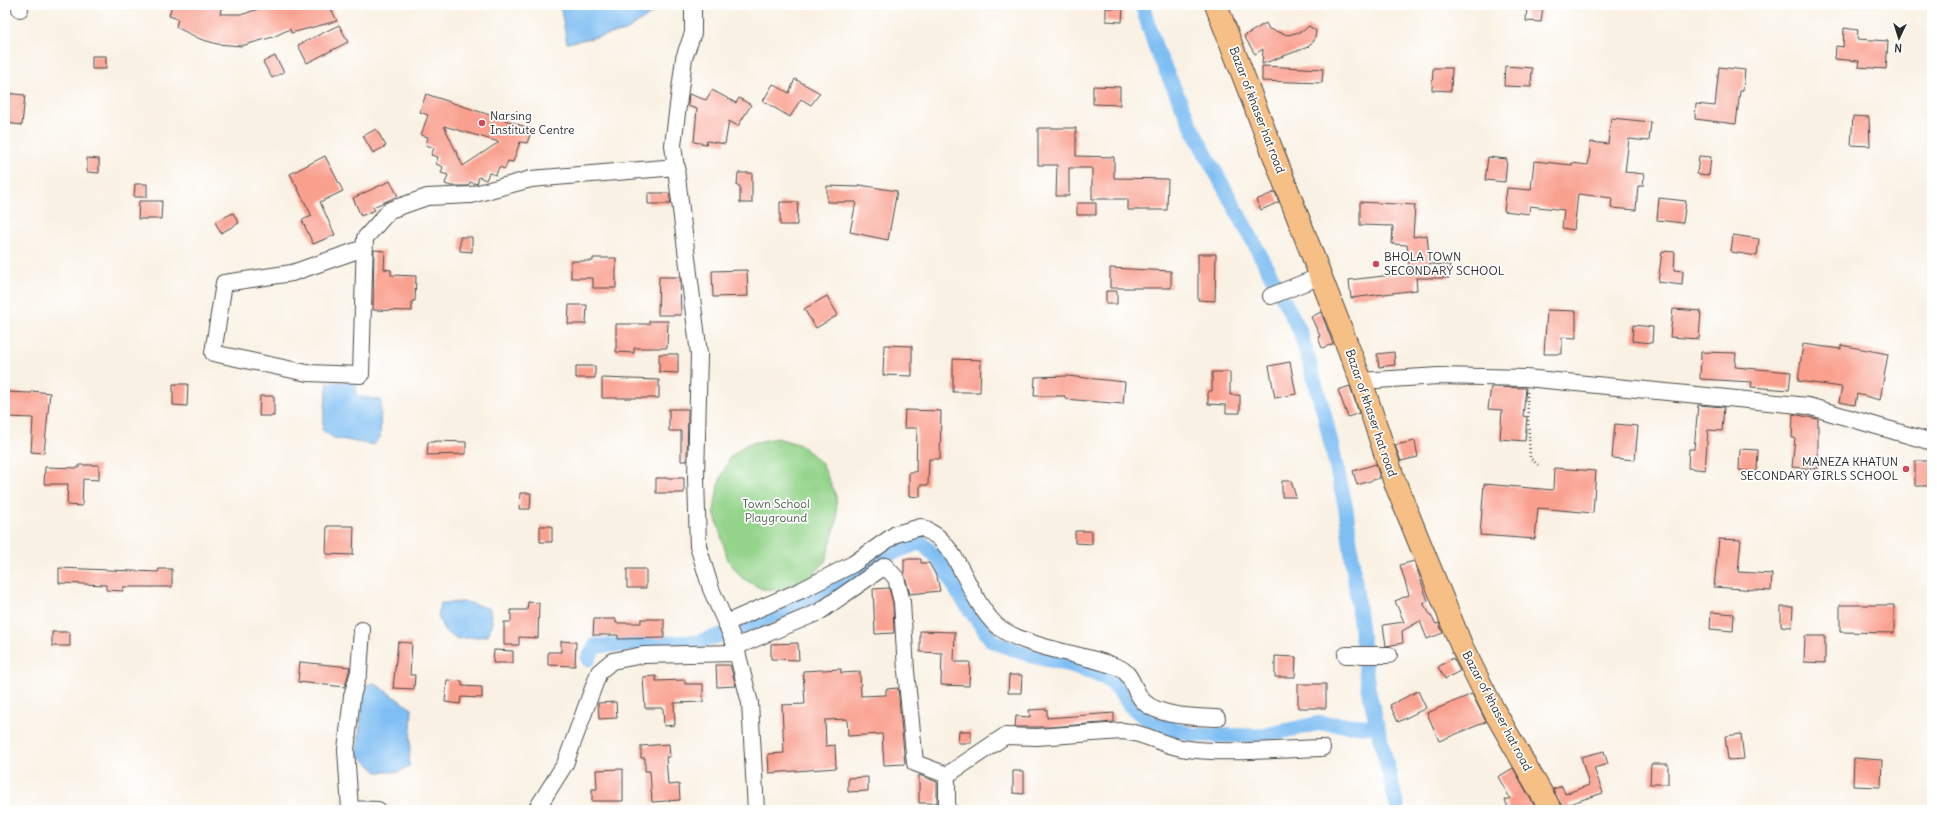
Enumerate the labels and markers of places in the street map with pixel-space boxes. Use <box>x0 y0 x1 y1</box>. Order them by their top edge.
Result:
place label: Narsing Institute Centre <box>490 108 575 137</box>
marker: Narsing Institute Centre <box>477 118 487 128</box>
place label: BHOLA TOWN SECONDARY SCHOOL <box>1384 249 1505 278</box>
marker: BHOLA TOWN SECONDARY SCHOOL <box>1371 259 1381 269</box>
place label: MANEZA KHATUN SECONDARY GIRLS SCHOOL <box>1740 454 1898 483</box>
marker: MANEZA KHATUN SECONDARY GIRLS SCHOOL <box>1901 464 1911 474</box>

